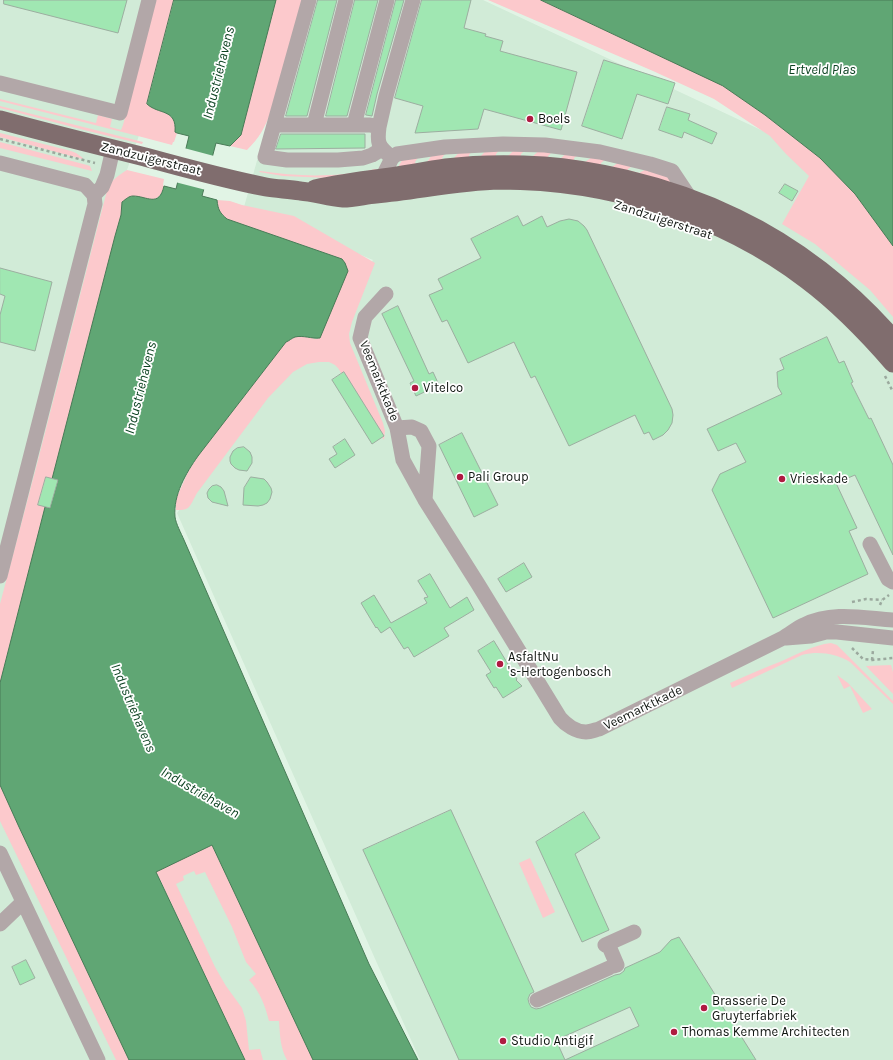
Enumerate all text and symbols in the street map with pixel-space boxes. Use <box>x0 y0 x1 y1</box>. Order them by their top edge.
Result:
water label: Industriehavens <box>199 25 239 121</box>
water label: Ertveld Plas <box>788 62 856 78</box>
place label: Boels <box>538 111 570 127</box>
marker: Boels <box>525 114 535 124</box>
street label: Zandzuigerstraat <box>99 139 203 179</box>
street label: Zandzuigerstraat <box>612 197 714 243</box>
street label: Veemarktkade <box>356 339 402 423</box>
water label: Industriehavens <box>121 340 161 436</box>
place label: Vitelco <box>423 380 463 396</box>
marker: Vitelco <box>410 383 420 393</box>
place label: Pali Group <box>468 469 529 485</box>
place label: Vrieskade <box>790 471 848 487</box>
marker: Pali Group <box>455 472 465 482</box>
marker: Vrieskade <box>777 474 787 484</box>
place label: AsfaltNu 's-Hertogenbosch <box>508 649 611 680</box>
marker: AsfaltNu 's-Hertogenbosch <box>495 659 505 669</box>
water label: Industriehavens <box>107 661 159 755</box>
street label: Veemarktkade <box>601 682 685 734</box>
water label: Industriehaven <box>158 764 242 822</box>
place label: Brasserie De Gruyterfabriek <box>712 993 797 1024</box>
marker: Brasserie De Gruyterfabriek <box>699 1003 709 1013</box>
place label: Thomas Kemme Architecten <box>682 1024 850 1040</box>
marker: Thomas Kemme Architecten <box>669 1027 679 1037</box>
place label: Studio Antigif <box>511 1033 593 1049</box>
marker: Studio Antigif <box>498 1036 508 1046</box>

